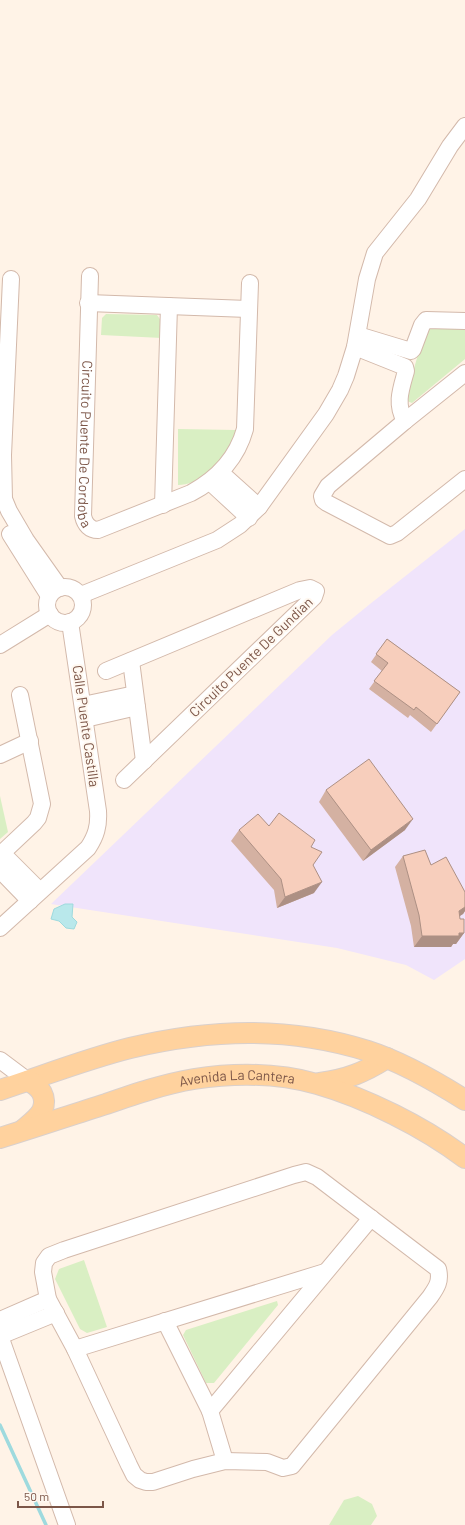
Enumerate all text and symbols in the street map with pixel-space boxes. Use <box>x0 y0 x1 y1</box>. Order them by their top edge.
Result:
street label: Circuito Puente De Cordoba <box>74 360 97 531</box>
street label: Circuito Puente De Gundian <box>185 593 316 720</box>
street label: Calle Puente Castilla <box>70 664 103 788</box>
street label: Avenida La Cantera <box>177 1066 296 1090</box>
scale bar <box>18 1483 103 1509</box>
text: 50 m <box>24 1489 49 1503</box>

